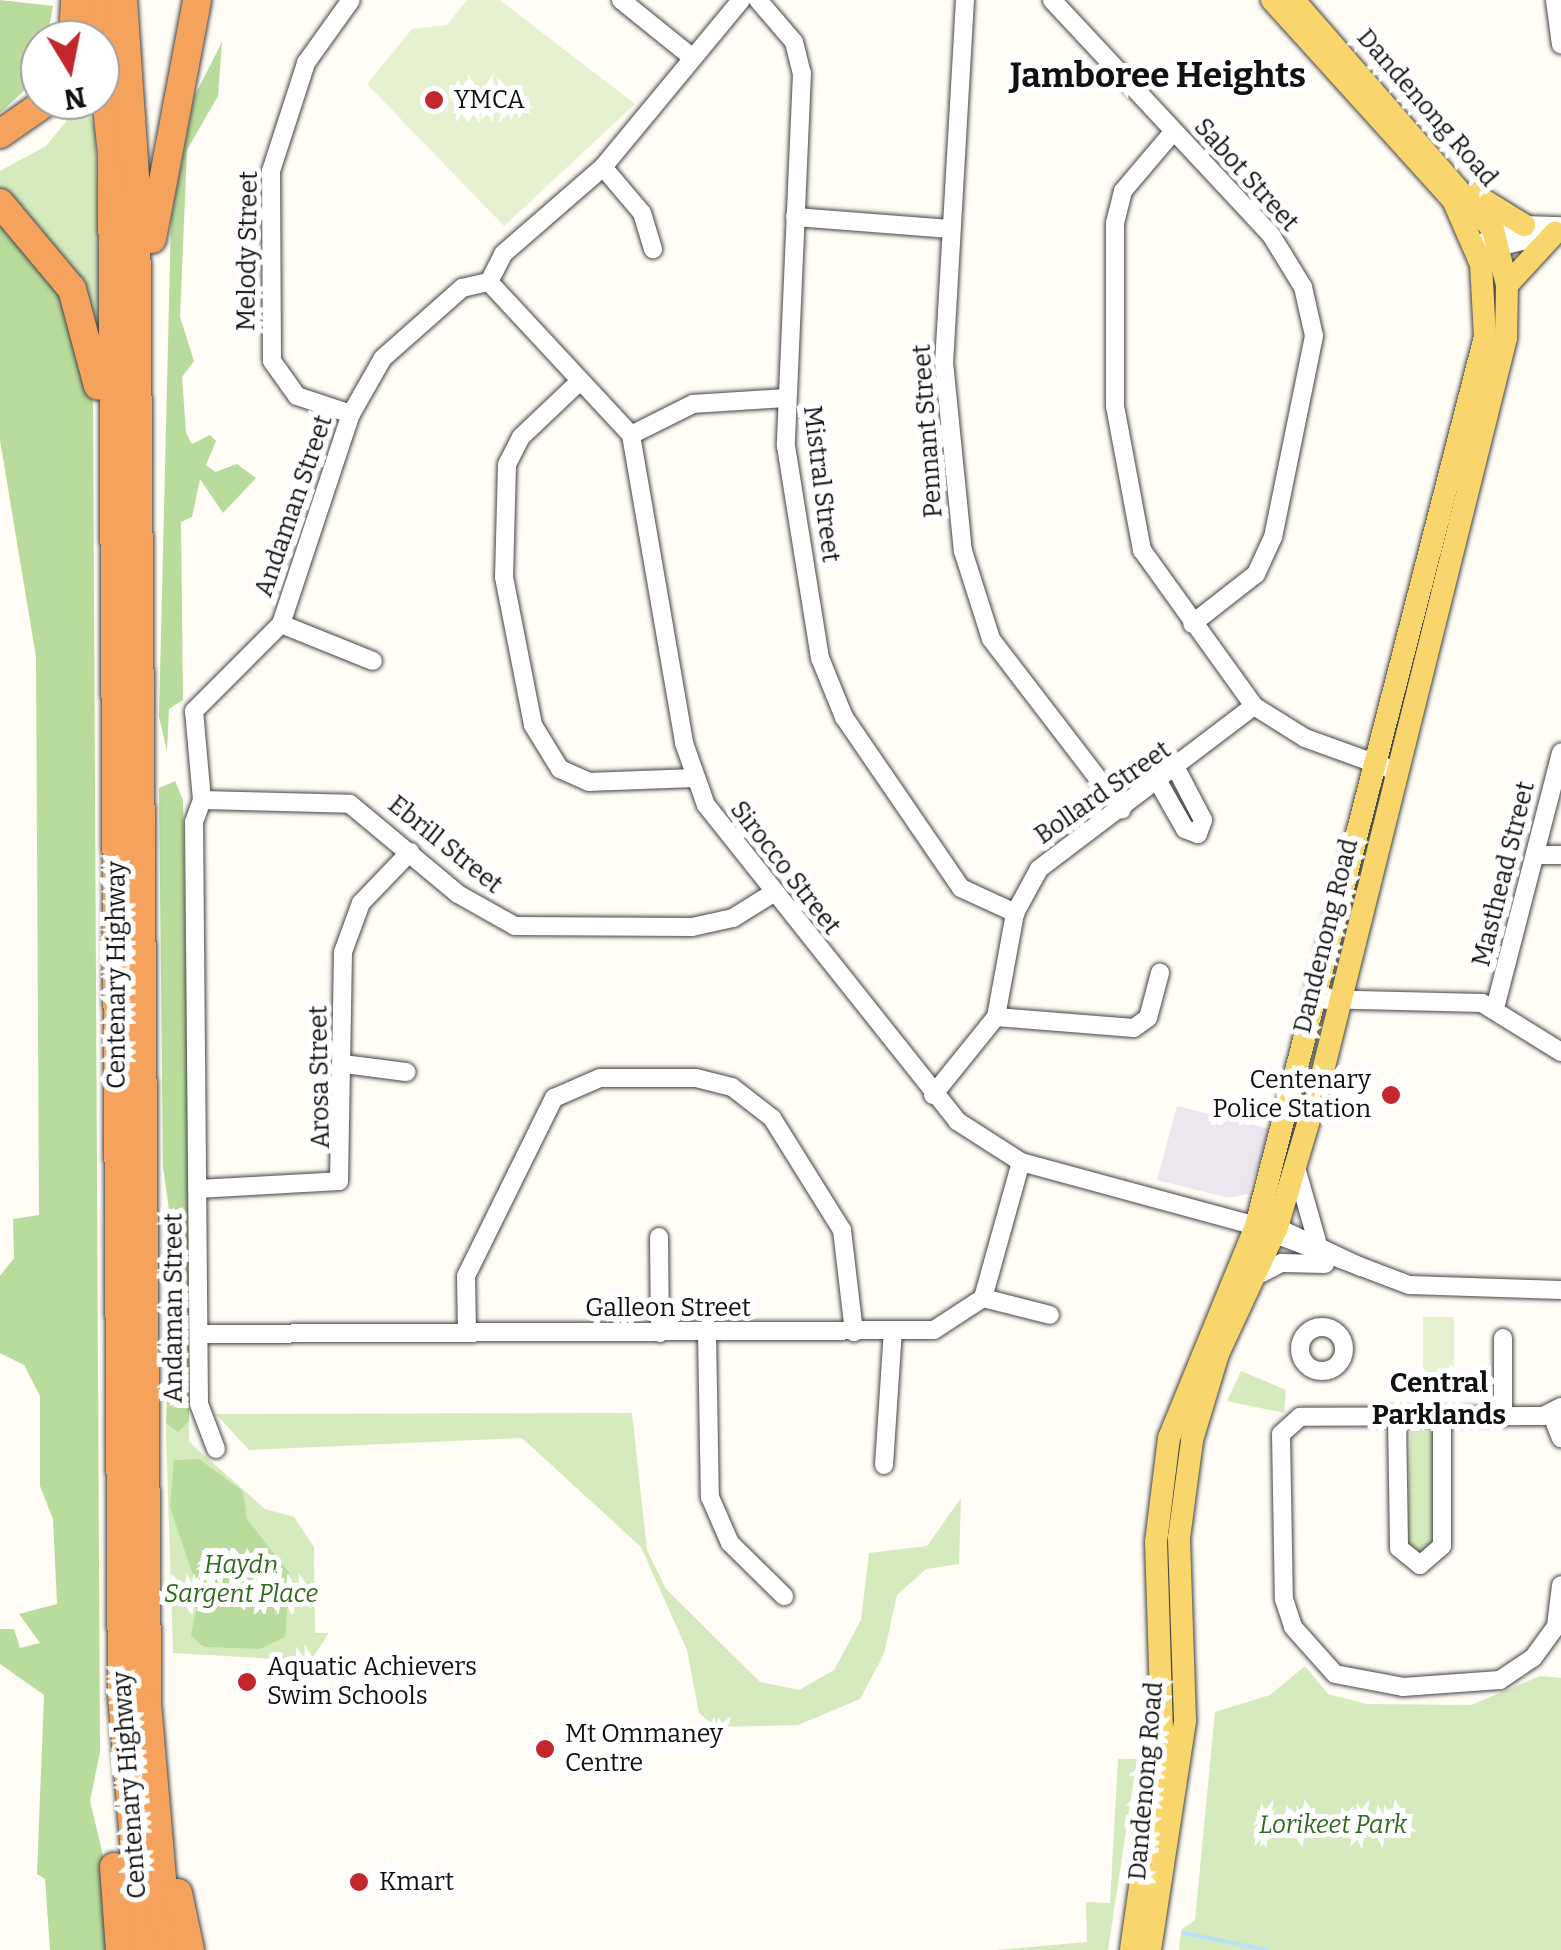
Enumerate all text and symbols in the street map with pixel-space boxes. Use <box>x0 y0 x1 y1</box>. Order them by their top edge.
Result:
north arrow <box>20 20 120 120</box>
street label: Dandenong Road <box>1350 23 1504 193</box>
district label: Jamboree Heights <box>1010 54 1306 96</box>
text: N <box>61 80 88 116</box>
place label: YMCA <box>454 85 525 115</box>
marker: YMCA <box>423 89 445 111</box>
street label: Sabot Street <box>1187 112 1305 238</box>
street label: Melody Street <box>232 171 264 331</box>
street label: Pennant Street <box>907 343 949 519</box>
street label: Mistral Street <box>797 404 845 564</box>
street label: Andaman Street <box>249 411 339 601</box>
street label: Bollard Street <box>1029 735 1177 851</box>
street label: Masthead Street <box>1467 778 1541 970</box>
street label: Ebrill Street <box>382 790 508 900</box>
street label: Sirocco Street <box>724 795 846 941</box>
street label: Dandenong Road <box>1287 836 1365 1036</box>
street label: Centenary Highway <box>102 861 132 1089</box>
street label: Arosa Street <box>304 1005 336 1149</box>
place label: Centenary Police Station <box>1213 1066 1371 1125</box>
marker: Centenary Police Station <box>1380 1084 1402 1106</box>
street label: Andaman Street <box>159 1213 189 1403</box>
street label: Galleon Street <box>585 1293 751 1323</box>
district label: Central Parklands <box>1372 1366 1506 1432</box>
park label: Haydn Sargent Place <box>164 1551 318 1610</box>
place label: Aquatic Achievers Swim Schools <box>267 1653 477 1712</box>
street label: Centenary Highway <box>107 1670 153 1900</box>
marker: Aquatic Achievers Swim Schools <box>236 1671 258 1693</box>
street label: Dandenong Road <box>1122 1680 1170 1882</box>
place label: Mt Ommaney Centre <box>565 1720 723 1779</box>
marker: Mt Ommaney Centre <box>534 1738 556 1760</box>
park label: Lorikeet Park <box>1259 1810 1407 1840</box>
place label: Kmart <box>379 1867 454 1897</box>
marker: Kmart <box>348 1871 370 1893</box>

